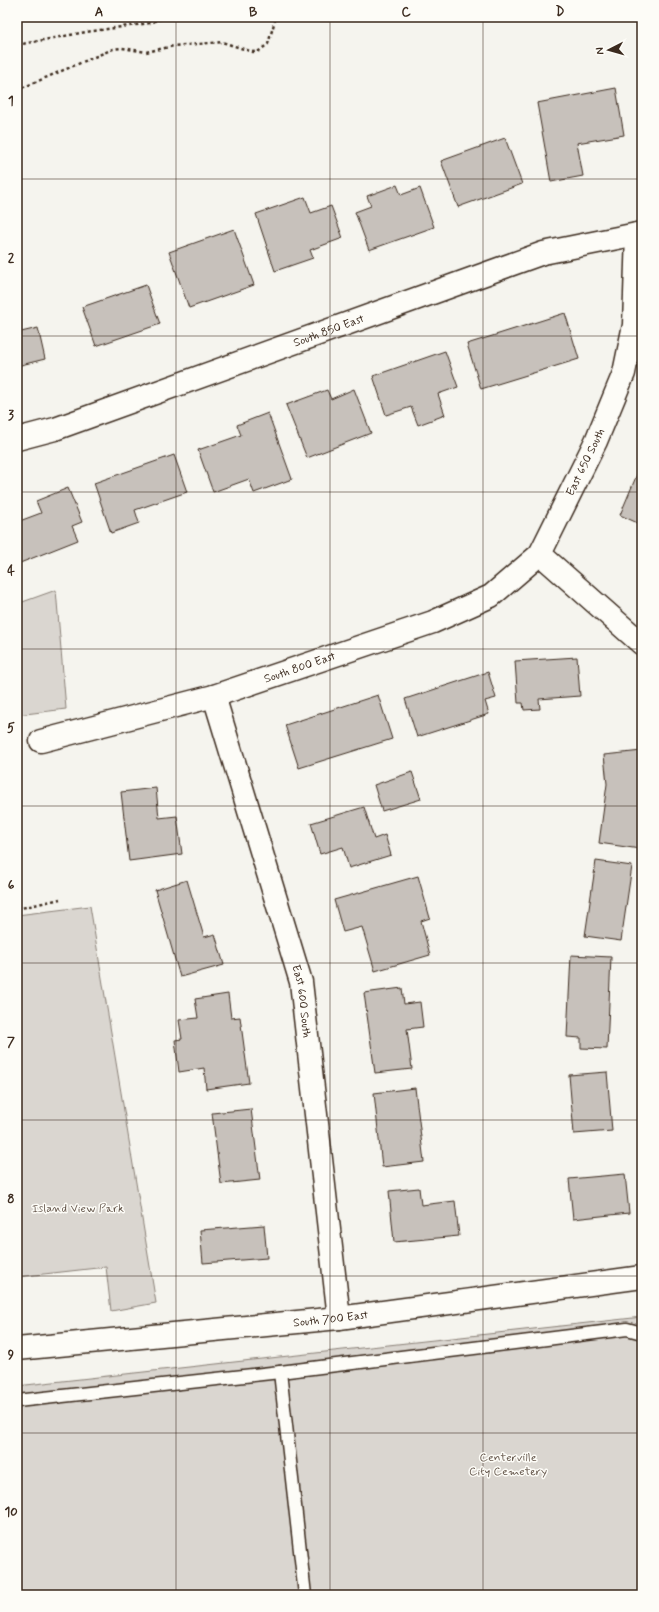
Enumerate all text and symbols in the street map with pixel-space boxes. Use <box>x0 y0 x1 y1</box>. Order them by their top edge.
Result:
text: A <box>95 4 103 21</box>
text: B <box>249 4 258 21</box>
text: C <box>401 4 411 21</box>
text: D <box>556 4 565 21</box>
north arrow <box>589 30 629 70</box>
text: N <box>593 47 607 55</box>
text: 1 <box>8 93 14 110</box>
text: 2 <box>8 250 15 267</box>
street label: South 850 East <box>291 311 367 351</box>
text: 3 <box>8 407 14 424</box>
street label: East 650 South <box>563 426 609 499</box>
text: 4 <box>7 563 15 580</box>
street label: South 800 East <box>262 648 338 688</box>
text: 5 <box>7 720 15 737</box>
text: 6 <box>8 877 15 894</box>
street label: East 600 South <box>287 963 314 1039</box>
text: 7 <box>7 1034 15 1051</box>
text: 8 <box>7 1191 15 1208</box>
park label: Island View Park <box>32 1201 124 1217</box>
street label: South 700 East <box>292 1307 370 1331</box>
text: 9 <box>8 1347 15 1364</box>
park label: Centerville City Cemetery <box>469 1450 547 1480</box>
text: 10 <box>4 1504 18 1521</box>

